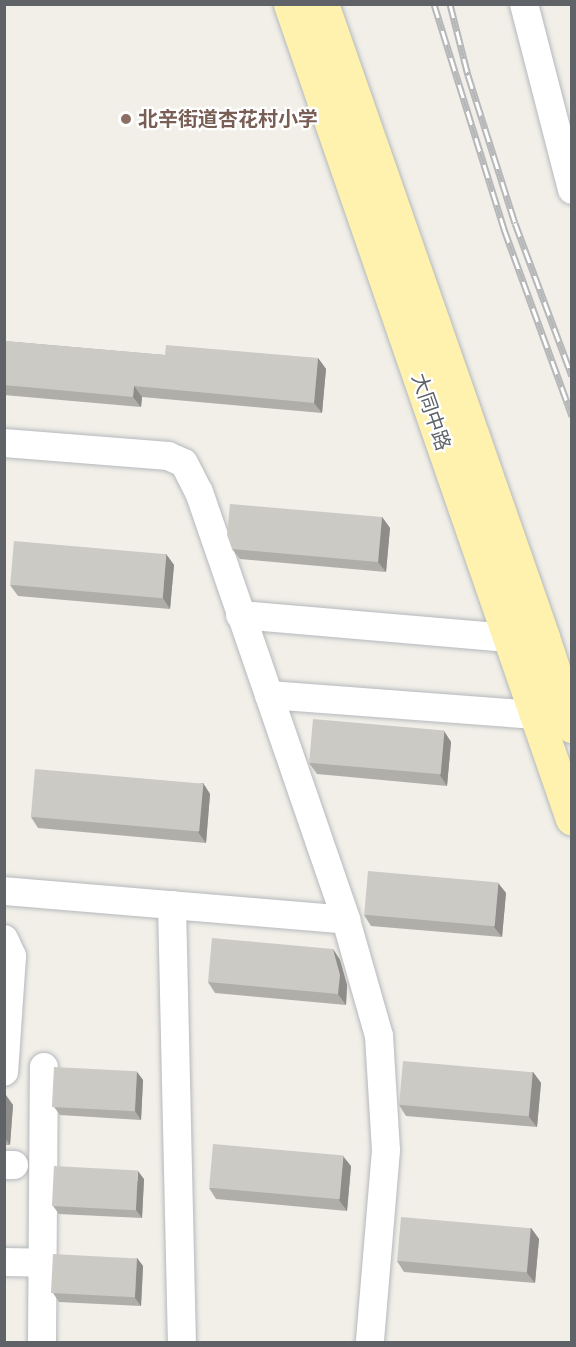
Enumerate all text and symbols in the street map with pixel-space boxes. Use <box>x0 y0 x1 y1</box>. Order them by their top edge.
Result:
place label: 北辛街道杏花村小学 <box>138 107 318 131</box>
marker: 北辛街道杏花村小学 <box>119 112 133 126</box>
street label: 大同中路 <box>407 370 455 454</box>

